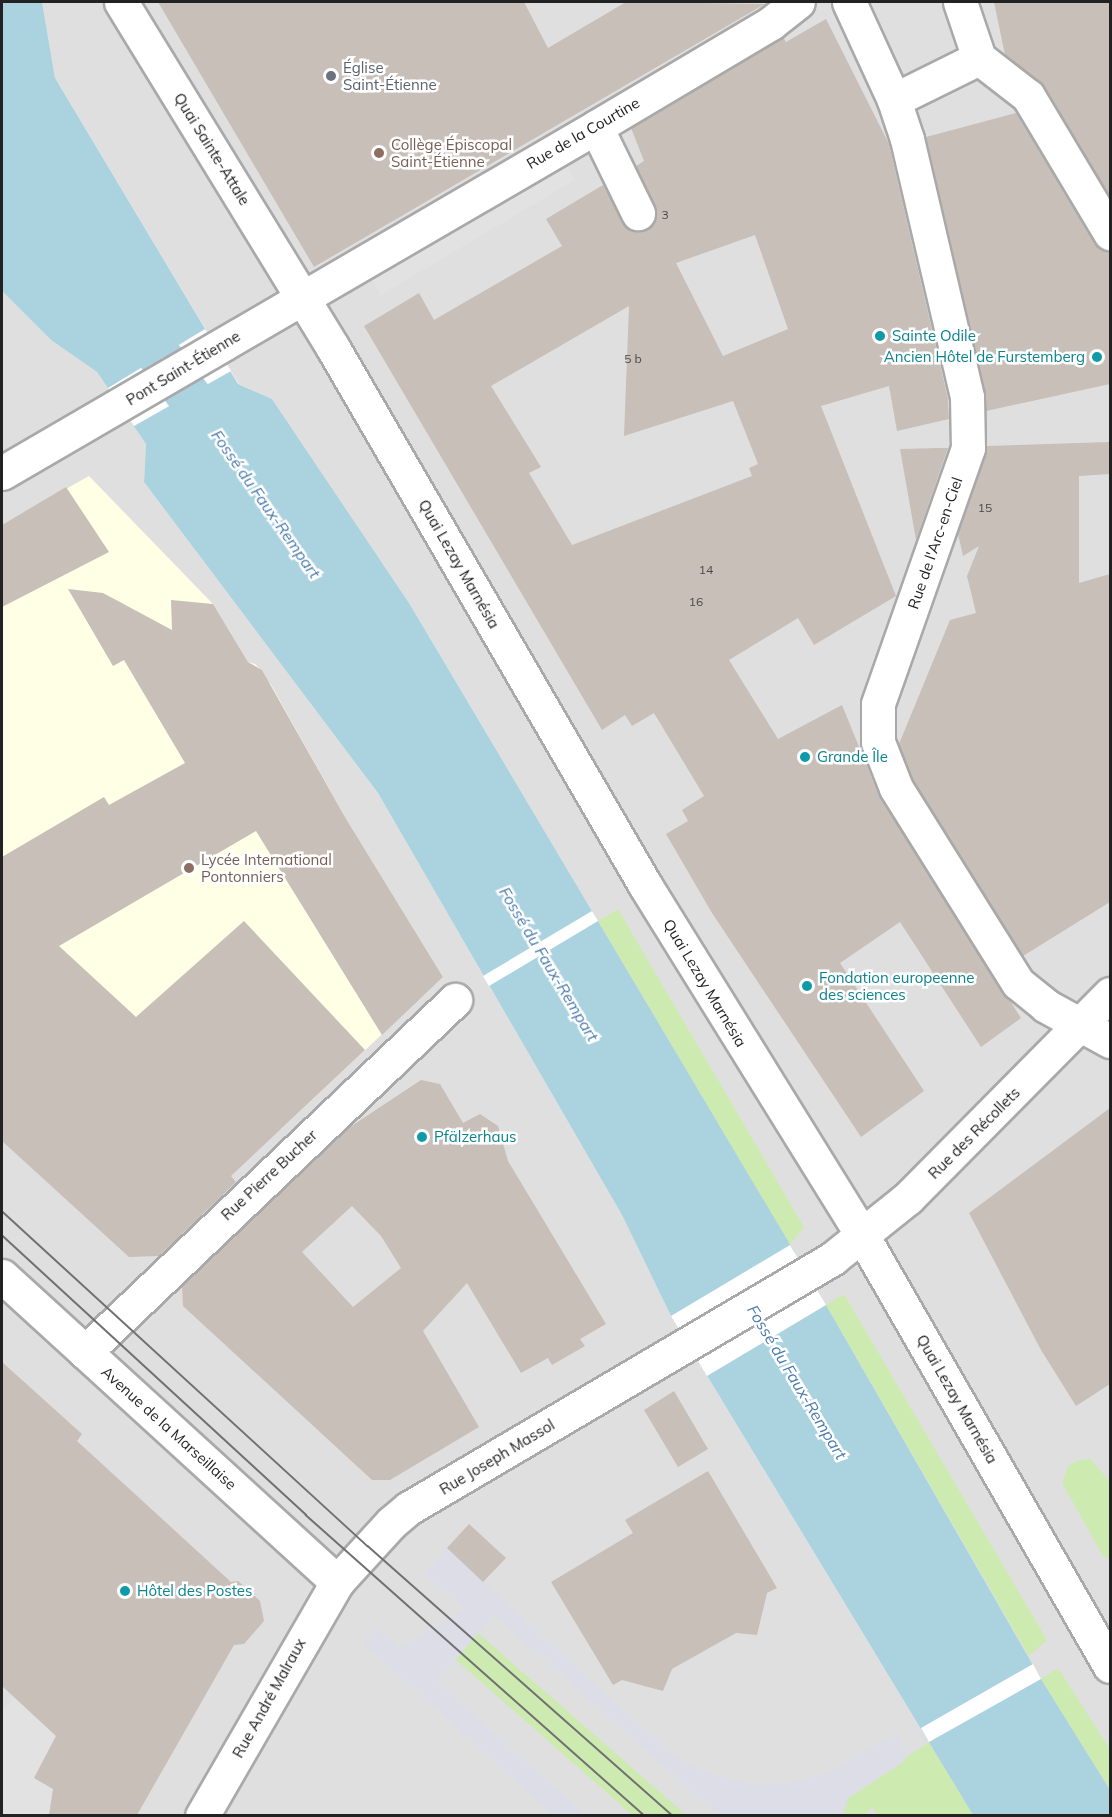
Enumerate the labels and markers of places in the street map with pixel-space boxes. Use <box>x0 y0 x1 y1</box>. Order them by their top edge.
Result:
place label: Église Saint-Étienne <box>343 58 437 93</box>
marker: Église Saint-Étienne <box>324 69 338 83</box>
place label: Collège Épiscopal Saint-Étienne <box>391 135 512 170</box>
marker: Collège Épiscopal Saint-Étienne <box>372 146 386 160</box>
place label: Sainte Odile <box>892 327 976 345</box>
marker: Sainte Odile <box>873 329 887 343</box>
place label: Ancien Hôtel de Furstemberg <box>884 348 1085 366</box>
marker: Ancien Hôtel de Furstemberg <box>1090 350 1104 364</box>
place label: Grande Île <box>817 748 888 766</box>
marker: Grande Île <box>798 750 812 764</box>
place label: Lycée International Pontonniers <box>201 850 332 885</box>
marker: Lycée International Pontonniers <box>182 861 196 875</box>
place label: Fondation europeenne des sciences <box>819 968 974 1003</box>
marker: Fondation europeenne des sciences <box>800 979 814 993</box>
place label: Pfälzerhaus <box>434 1128 517 1146</box>
marker: Pfälzerhaus <box>415 1130 429 1144</box>
place label: Hôtel des Postes <box>137 1582 252 1600</box>
marker: Hôtel des Postes <box>118 1584 132 1598</box>

